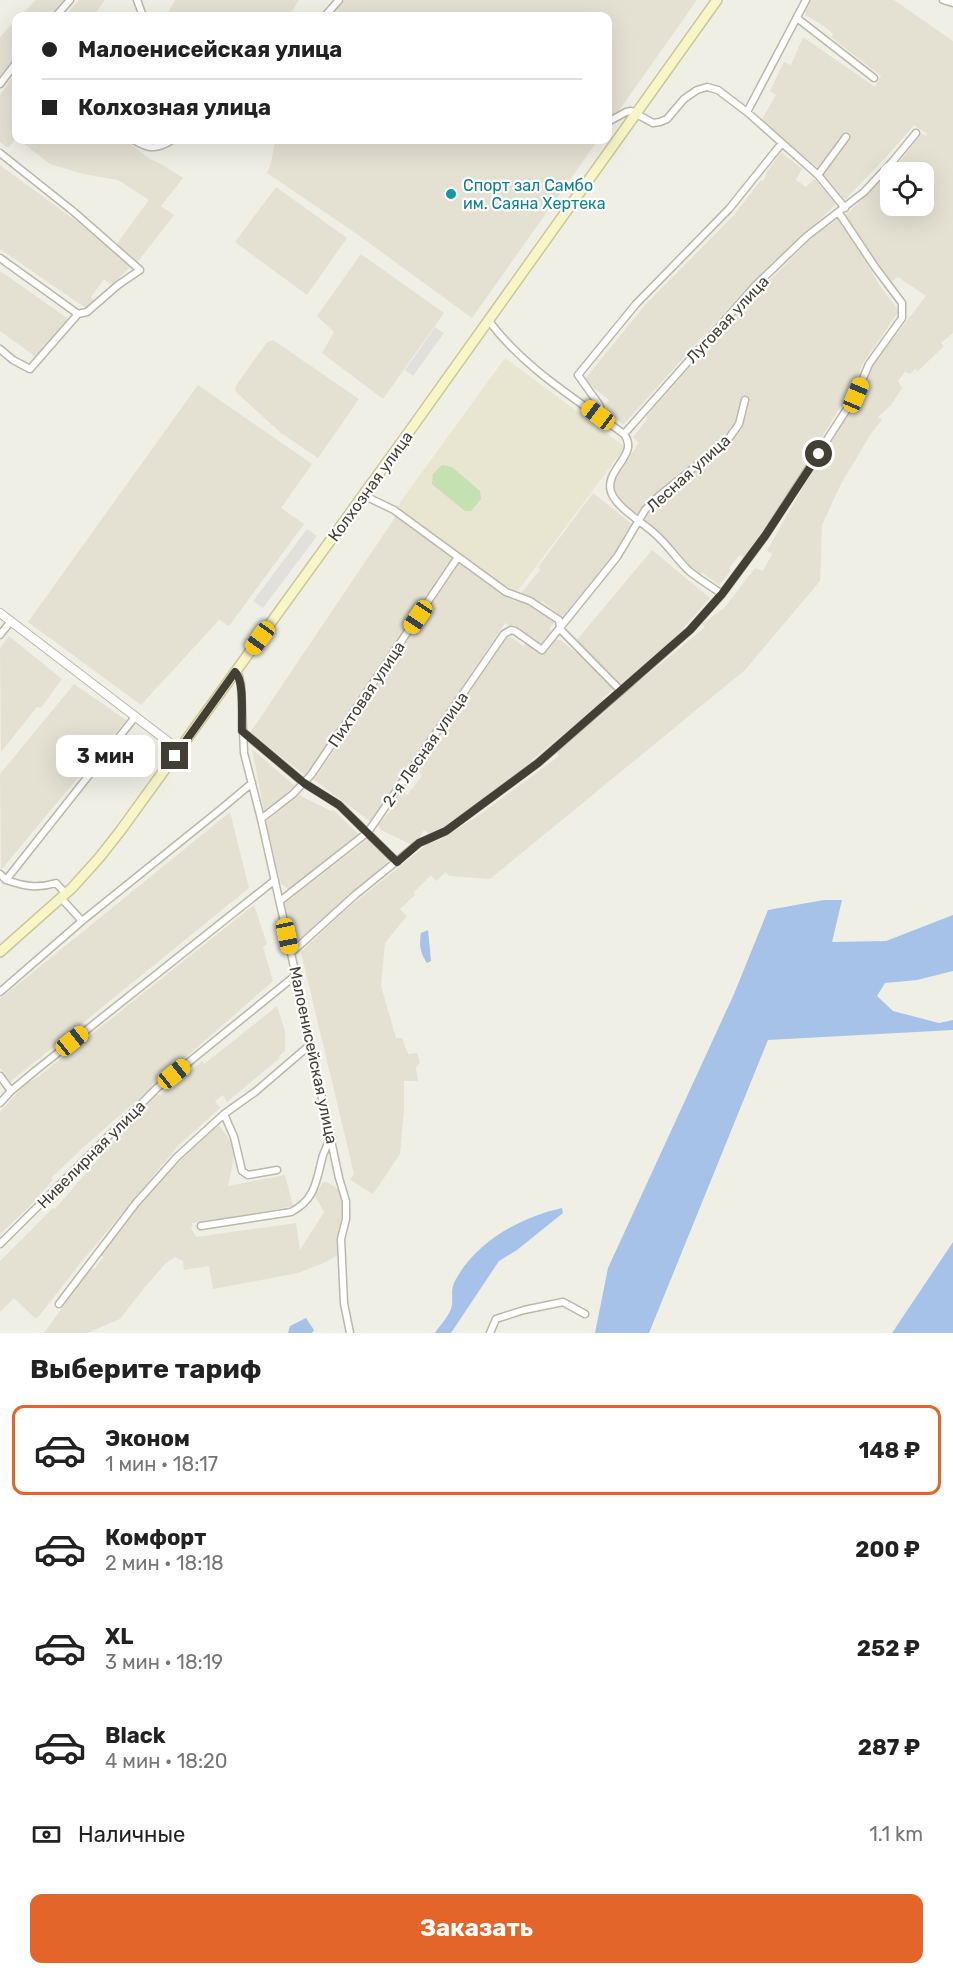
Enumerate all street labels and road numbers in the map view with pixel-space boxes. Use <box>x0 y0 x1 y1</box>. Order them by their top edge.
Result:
street label: Луговая улица <box>682 272 773 367</box>
street label: Колхозная улица <box>324 428 417 545</box>
street label: Лесная улица <box>642 431 734 516</box>
street label: Пихтовая улица <box>324 638 409 751</box>
street label: 2-я Лесная улица <box>379 688 472 810</box>
street label: Малоенисейская улица <box>285 965 342 1146</box>
street label: Нивелирная улица <box>33 1096 149 1212</box>

